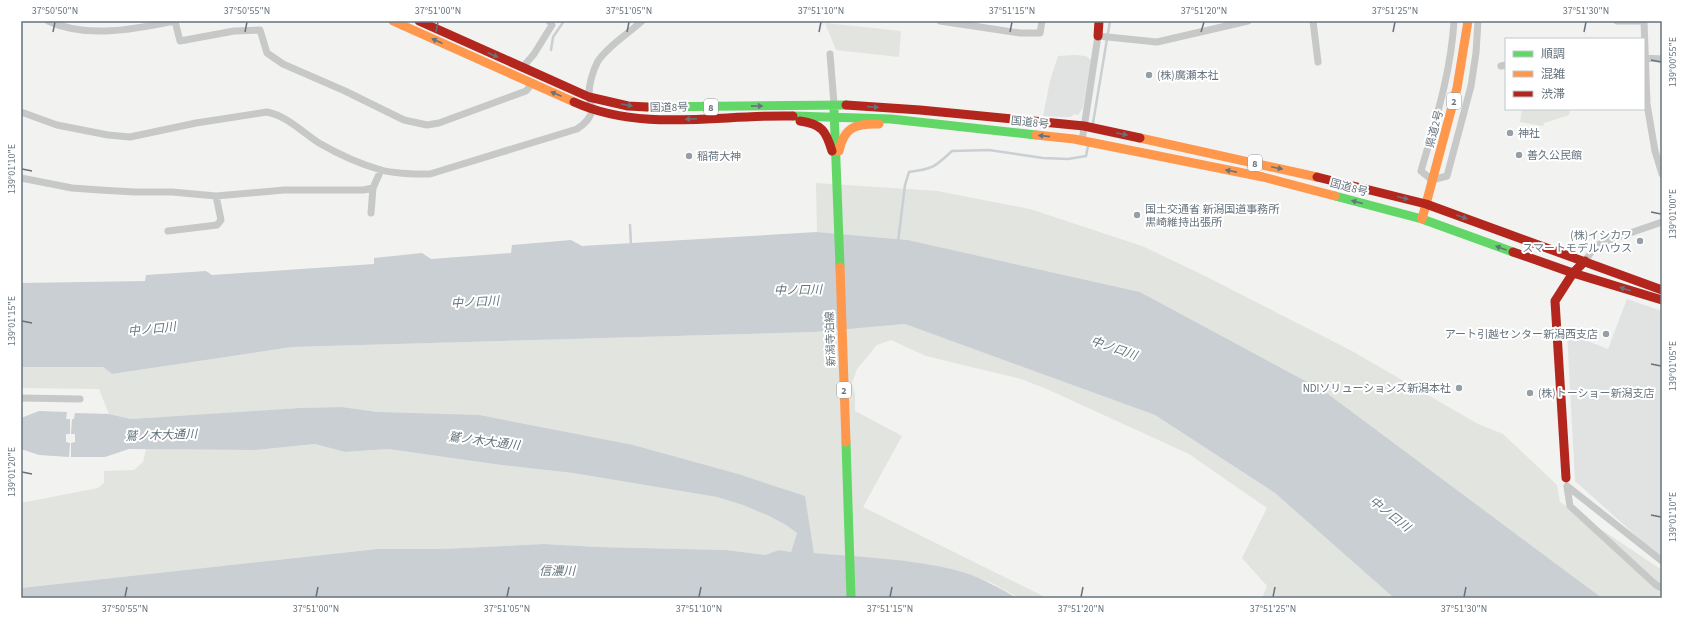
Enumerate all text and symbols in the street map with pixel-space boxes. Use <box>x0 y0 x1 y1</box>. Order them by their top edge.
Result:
text: 37°50'50"N <box>32 4 78 18</box>
text: 37°50'55"N <box>224 4 270 18</box>
text: 37°51'00"N <box>415 4 461 18</box>
text: 37°51'05"N <box>606 4 652 18</box>
text: 37°51'10"N <box>798 4 844 18</box>
text: 37°51'15"N <box>989 4 1035 18</box>
text: 37°51'20"N <box>1181 4 1227 18</box>
text: 37°51'25"N <box>1372 4 1418 18</box>
text: 37°51'30"N <box>1563 4 1609 18</box>
text: 139°00'55"E <box>1666 37 1680 87</box>
one-way arrow <box>432 38 443 44</box>
legend <box>1505 38 1645 110</box>
text: 順調 <box>1541 46 1565 63</box>
one-way arrow <box>487 52 498 58</box>
text: 混雑 <box>1541 66 1565 83</box>
place label: (株)廣瀬本社 <box>1157 68 1219 83</box>
marker: (株)廣瀬本社 <box>1144 70 1154 80</box>
text: 渋滞 <box>1541 86 1565 103</box>
one-way arrow <box>549 91 561 97</box>
road number: 2 <box>1447 93 1461 109</box>
road number: 8 <box>704 99 718 115</box>
street label: 国道8号 <box>650 100 688 115</box>
one-way arrow <box>621 102 633 108</box>
one-way arrow <box>751 103 764 109</box>
one-way arrow <box>867 103 879 110</box>
street label: 県道2号 <box>1422 109 1447 150</box>
street label: 国道8号 <box>1010 113 1050 132</box>
one-way arrow <box>684 116 697 122</box>
place label: 神社 <box>1518 126 1540 141</box>
marker: 神社 <box>1505 128 1515 138</box>
one-way arrow <box>1038 132 1050 139</box>
one-way arrow <box>1116 132 1128 138</box>
text: 139°01'10"E <box>5 144 19 194</box>
place label: 善久公民館 <box>1527 148 1582 163</box>
place label: 稲荷大神 <box>697 149 741 164</box>
marker: 善久公民館 <box>1514 150 1524 160</box>
marker: 稲荷大神 <box>684 151 694 161</box>
road number: 8 <box>1248 155 1262 171</box>
one-way arrow <box>1270 165 1283 171</box>
one-way arrow <box>1224 167 1237 173</box>
street label: 国道8号 <box>1328 175 1369 200</box>
text: 139°01'00"E <box>1666 189 1680 239</box>
one-way arrow <box>1397 196 1409 202</box>
one-way arrow <box>1350 199 1362 205</box>
place label: 国土交通省 新潟国道事務所 黒崎維持出張所 <box>1145 202 1280 230</box>
marker: 国土交通省 新潟国道事務所 黒崎維持出張所 <box>1132 210 1142 220</box>
one-way arrow <box>1457 215 1469 221</box>
place label: (株)イシカワ スマートモデルハウス <box>1522 228 1632 256</box>
marker: (株)イシカワ スマートモデルハウス <box>1635 236 1645 246</box>
one-way arrow <box>1495 244 1507 250</box>
water label: 中ノ口川 <box>774 282 824 299</box>
one-way arrow <box>1618 286 1630 292</box>
water label: 中ノ口川 <box>451 293 501 312</box>
text: 139°01'15"E <box>5 296 19 346</box>
street label: 新潟寺泊線 <box>822 311 839 367</box>
water label: 中ノ口川 <box>127 318 179 340</box>
place label: アート引越センター新潟西支店 <box>1445 327 1598 342</box>
marker: アート引越センター新潟西支店 <box>1601 329 1611 339</box>
water label: 中ノ口川 <box>1088 333 1141 365</box>
text: 139°01'05"E <box>1666 341 1680 391</box>
place label: NDIソリューションズ新潟本社 <box>1303 381 1451 396</box>
road number: 2 <box>837 382 851 398</box>
marker: NDIソリューションズ新潟本社 <box>1454 383 1464 393</box>
place label: (株)トーショー新潟支店 <box>1538 386 1654 401</box>
marker: (株)トーショー新潟支店 <box>1525 388 1535 398</box>
water label: 鷲ノ木大通川 <box>125 426 199 445</box>
water label: 鷲ノ木大通川 <box>447 429 523 455</box>
text: 139°01'20"E <box>5 447 19 497</box>
text: 139°01'10"E <box>1666 492 1680 542</box>
water label: 中ノ口川 <box>1366 493 1415 537</box>
water label: 信濃川 <box>539 563 577 580</box>
text: 37°50'55"N <box>102 602 148 616</box>
text: 37°51'00"N <box>293 602 339 616</box>
text: 37°51'05"N <box>484 602 530 616</box>
text: 37°51'10"N <box>676 602 722 616</box>
text: 37°51'15"N <box>867 602 913 616</box>
text: 37°51'20"N <box>1058 602 1104 616</box>
text: 37°51'25"N <box>1250 602 1296 616</box>
text: 37°51'30"N <box>1441 602 1487 616</box>

